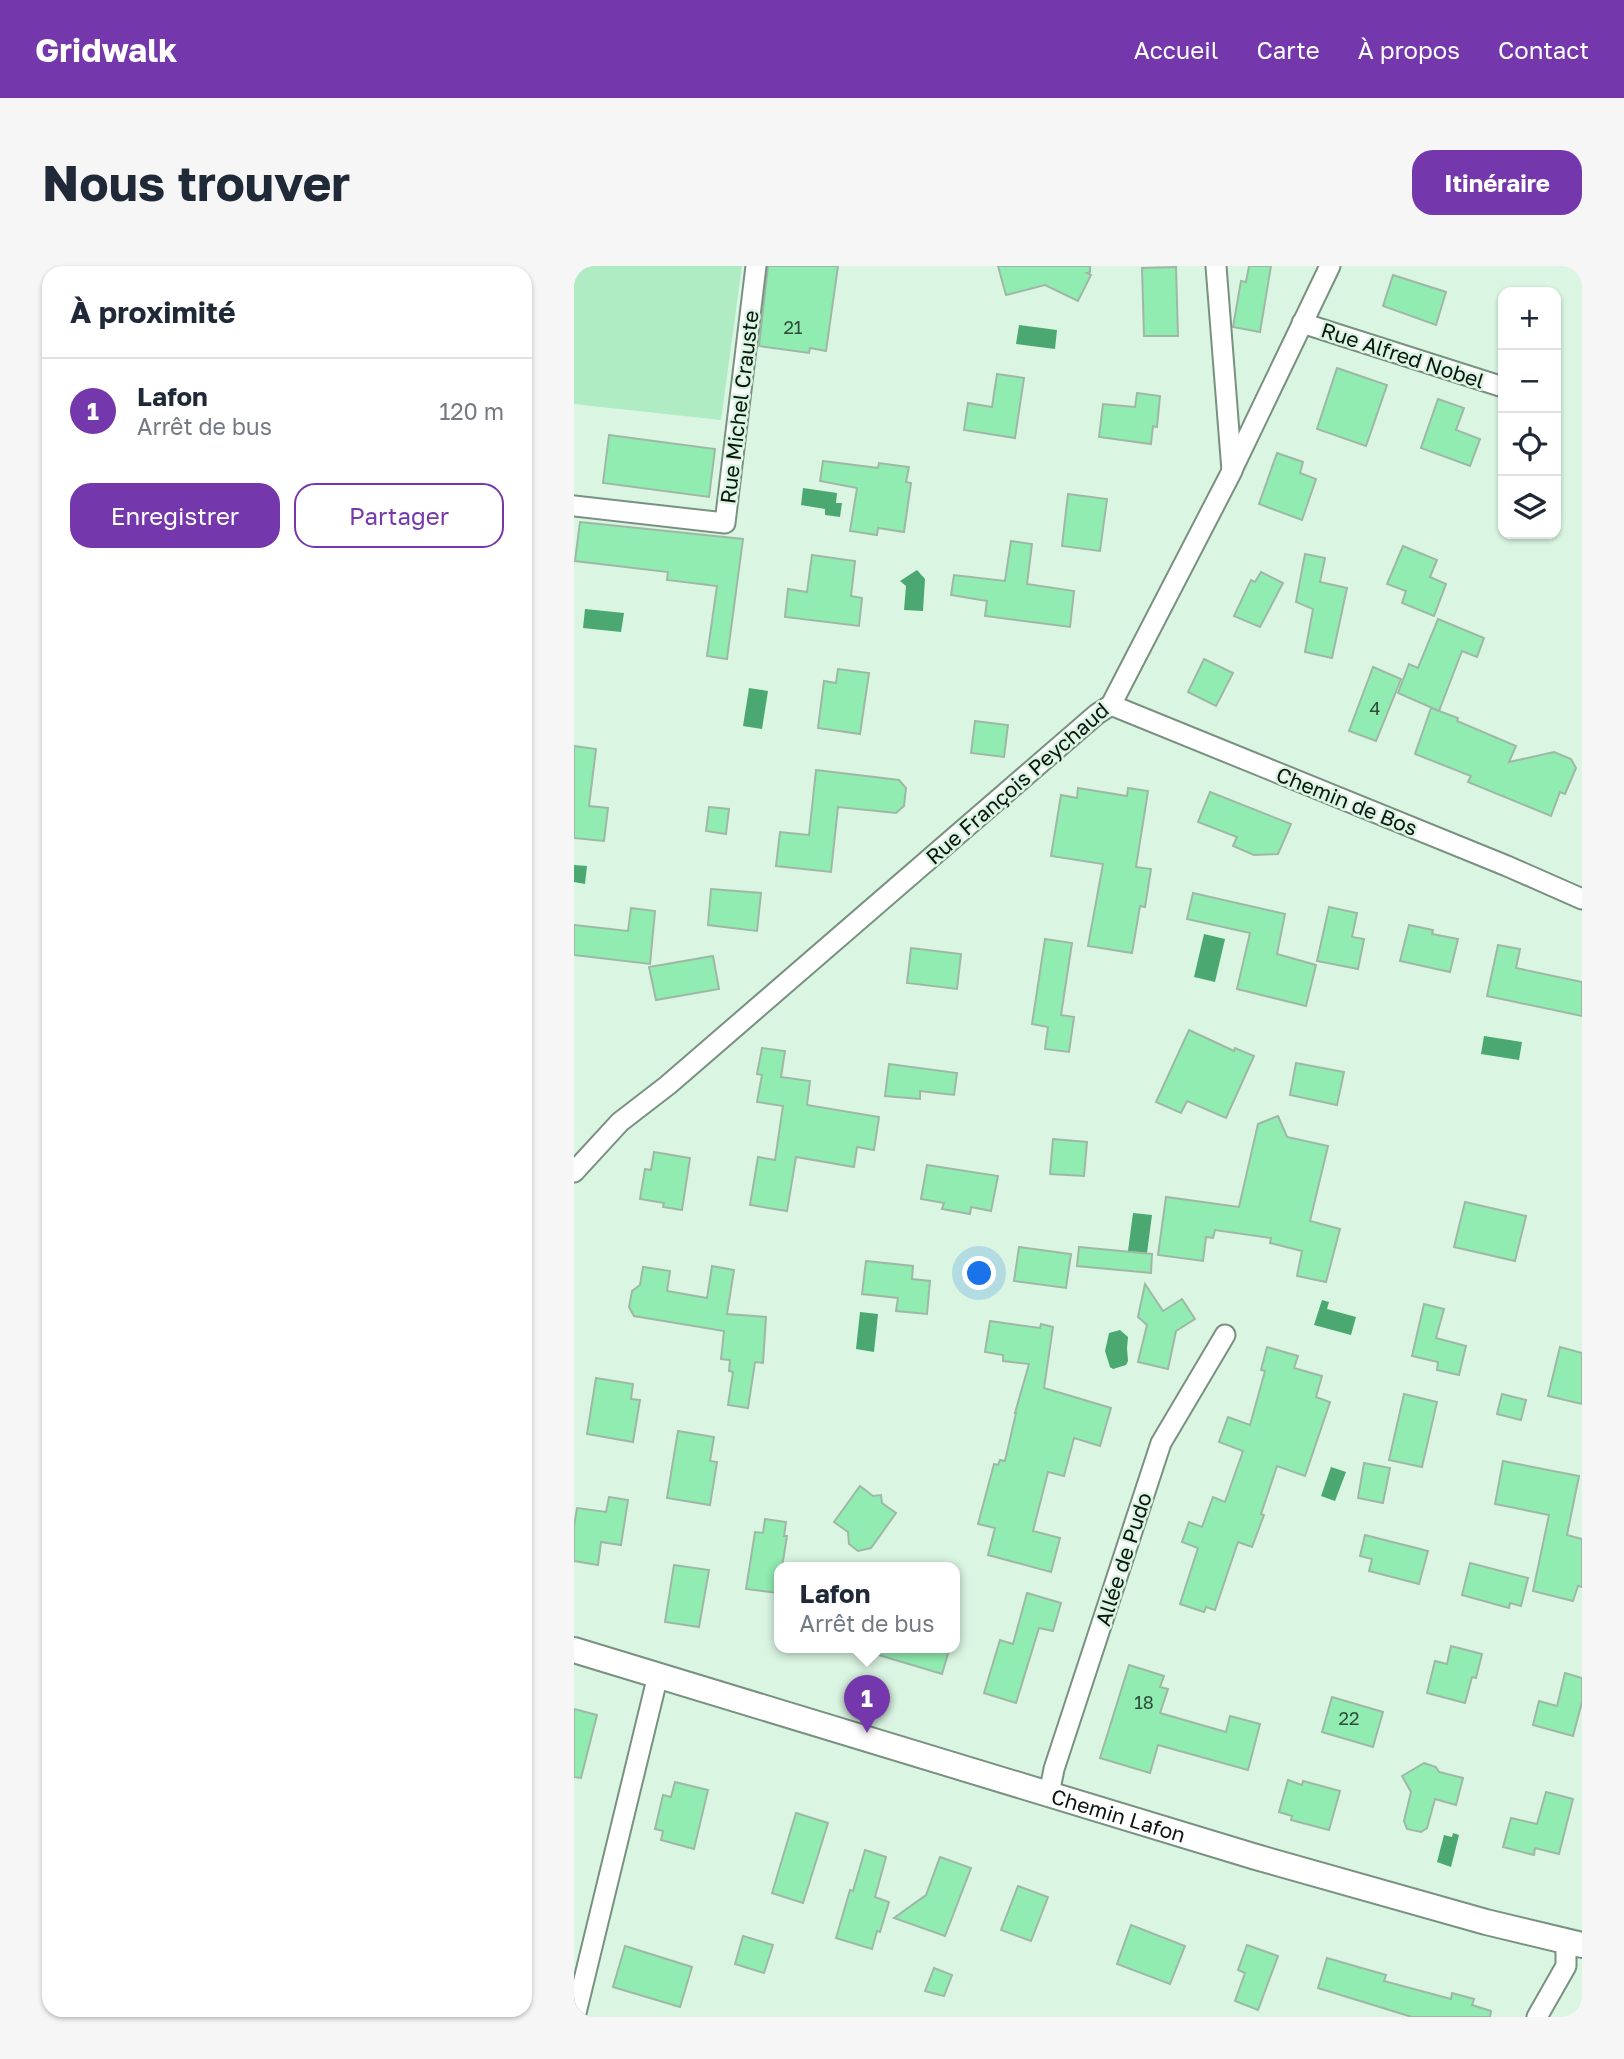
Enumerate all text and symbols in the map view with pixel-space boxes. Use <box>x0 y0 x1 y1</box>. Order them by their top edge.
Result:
text: Gridwalk <box>35 30 177 69</box>
text: Accueil <box>1134 35 1218 64</box>
text: Carte <box>1256 35 1320 64</box>
text: À propos <box>1358 35 1460 64</box>
text: Contact <box>1498 35 1589 64</box>
button: Itinéraire <box>1412 150 1582 215</box>
text: Nous trouver <box>42 153 350 212</box>
map controls <box>1498 287 1561 539</box>
button: + <box>1498 287 1561 350</box>
text: À proximité <box>70 294 236 330</box>
street label: Rue Michel Crauste <box>714 309 764 505</box>
house number: 21 <box>783 316 803 338</box>
street label: Rue Alfred Nobel <box>1318 316 1488 394</box>
button: − <box>1498 350 1561 413</box>
text: Lafon <box>137 381 208 412</box>
text: 1 <box>87 397 99 425</box>
text: 120 m <box>439 397 504 425</box>
text: Arrêt de bus <box>137 412 272 440</box>
button: locate <box>1498 413 1561 476</box>
button: layers <box>1498 476 1561 539</box>
button: Enregistrer <box>70 483 280 548</box>
button: Partager <box>294 483 504 548</box>
street label: Rue François Peychaud <box>920 696 1114 870</box>
house number: 4 <box>1370 697 1381 719</box>
street label: Chemin de Bos <box>1273 761 1421 841</box>
your location <box>962 1256 996 1290</box>
street label: Allée de Pudo <box>1089 1489 1157 1629</box>
popup <box>774 1562 960 1653</box>
text: Lafon <box>800 1578 870 1609</box>
text: Arrêt de bus <box>800 1609 934 1637</box>
pin: 1 <box>844 1675 890 1733</box>
house number: 18 <box>1134 1691 1154 1713</box>
house number: 22 <box>1339 1707 1359 1729</box>
street label: Chemin Lafon <box>1048 1783 1189 1848</box>

